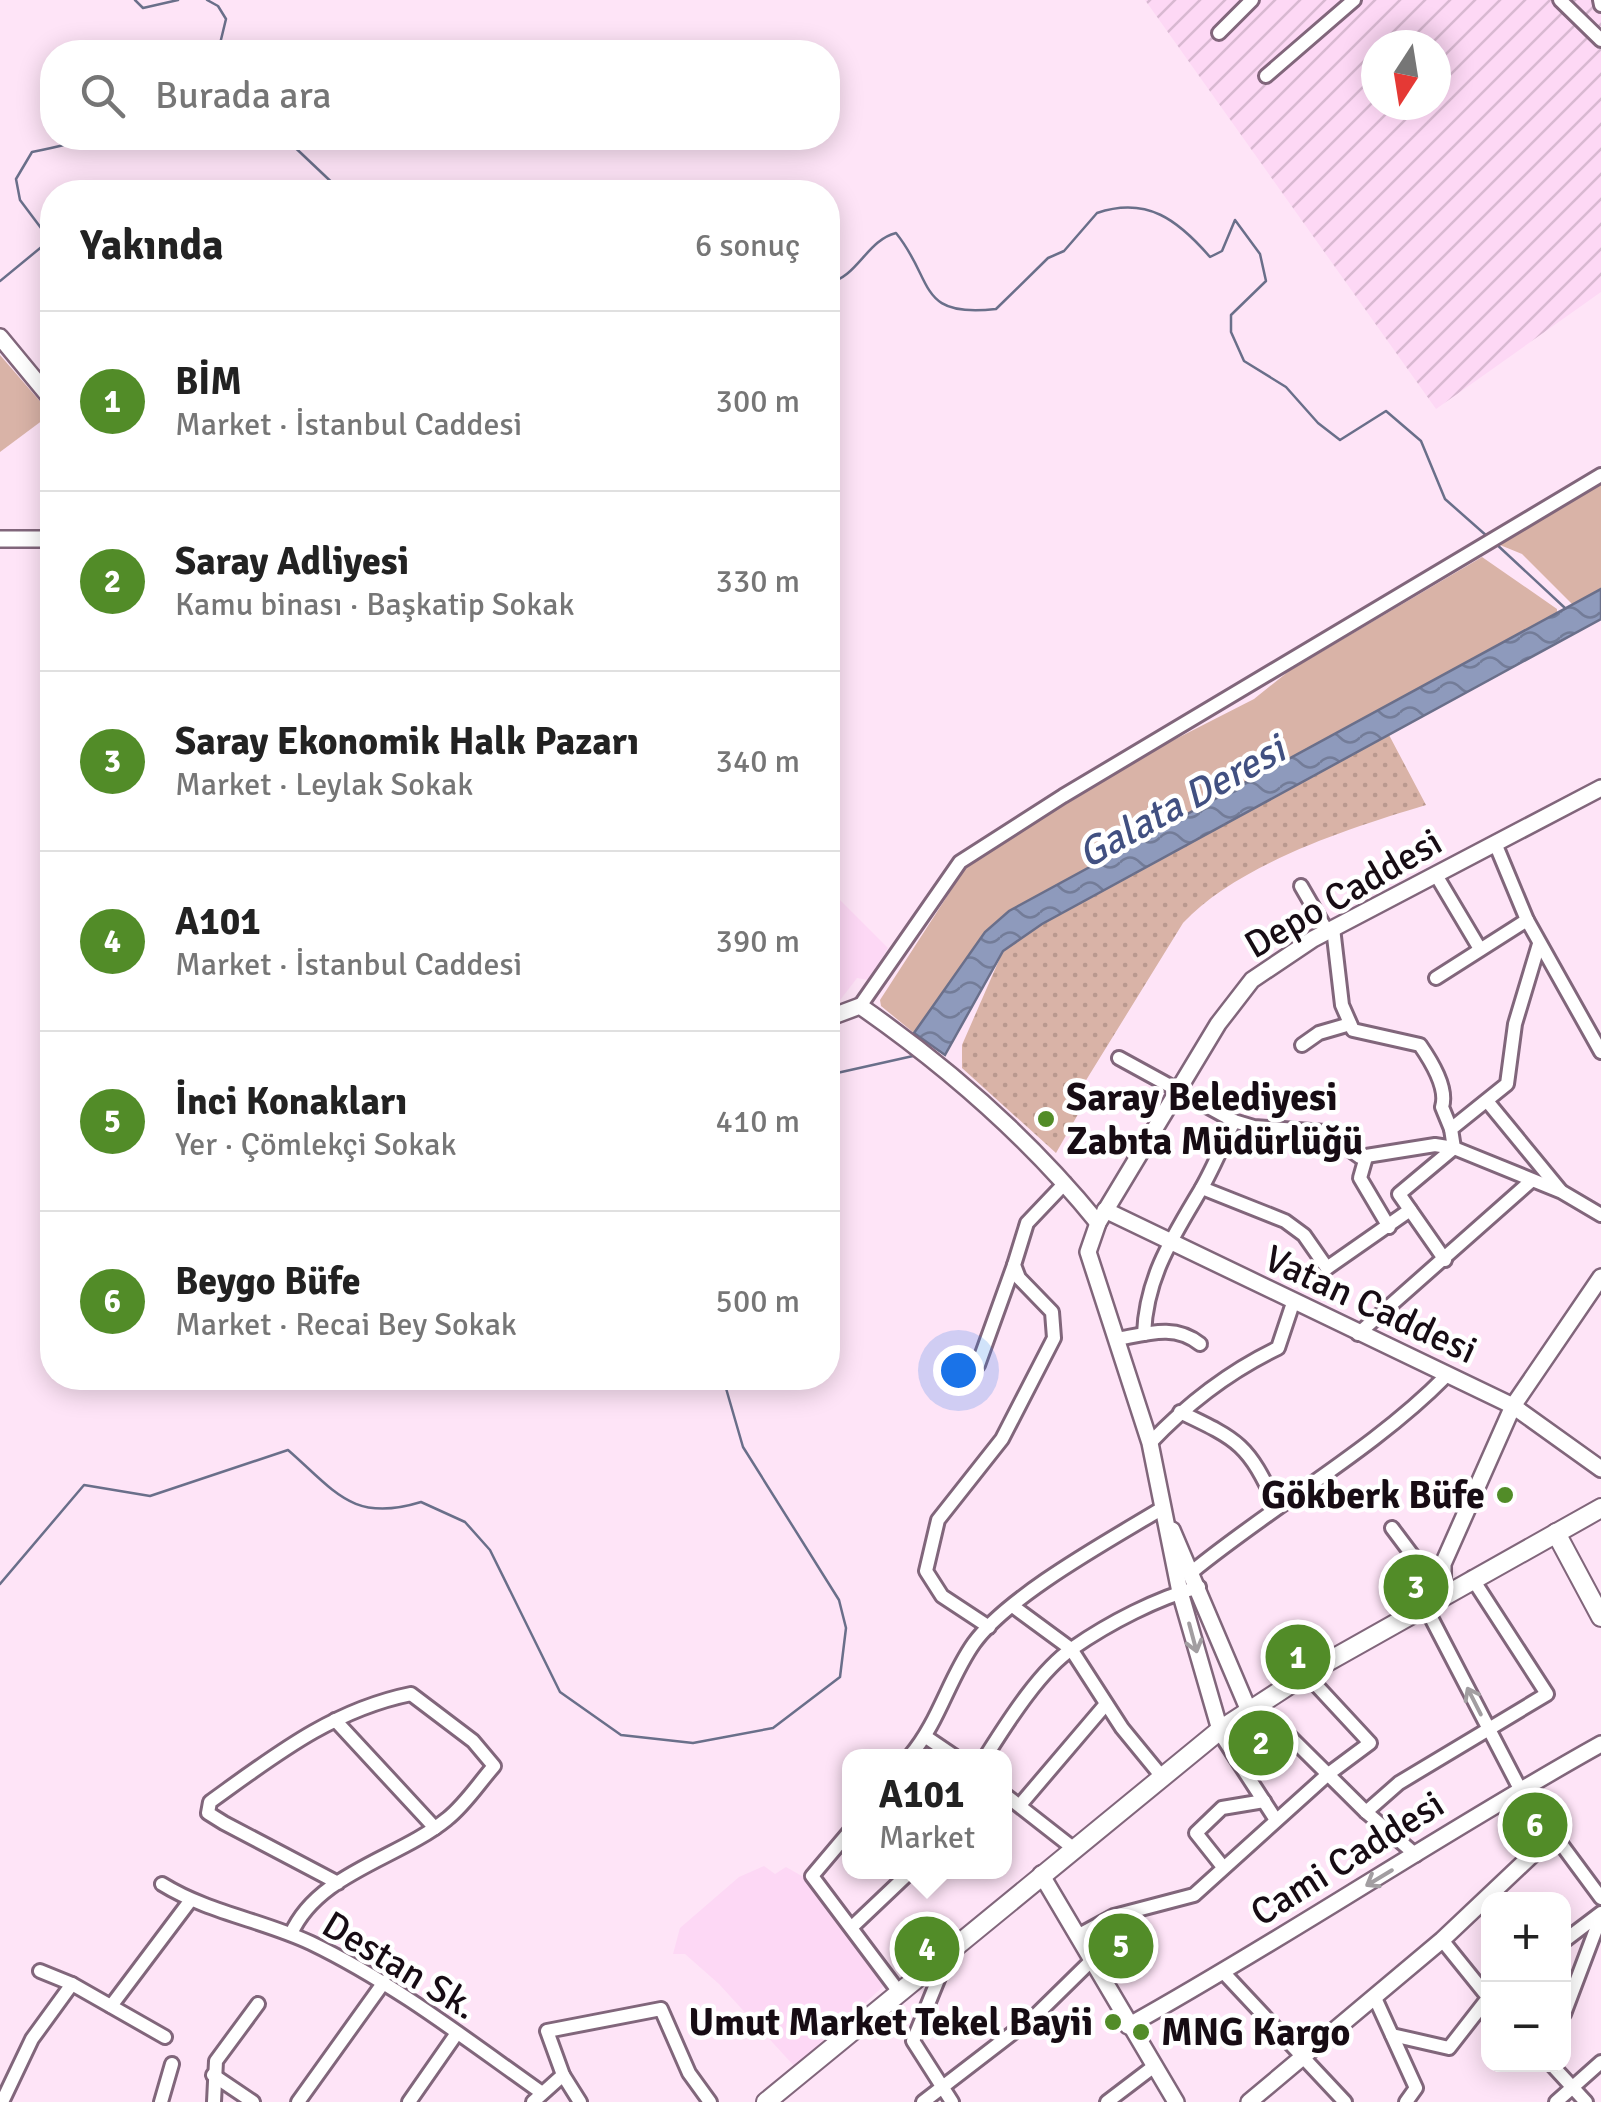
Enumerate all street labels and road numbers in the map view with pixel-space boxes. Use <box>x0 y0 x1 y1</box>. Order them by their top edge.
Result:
street label: Depo Caddesi <box>1236 818 1450 969</box>
street label: Vatan Caddesi <box>1257 1235 1484 1374</box>
street label: Cami Caddesi <box>1242 1780 1453 1936</box>
street label: Destan Sk. <box>314 1901 486 2030</box>

